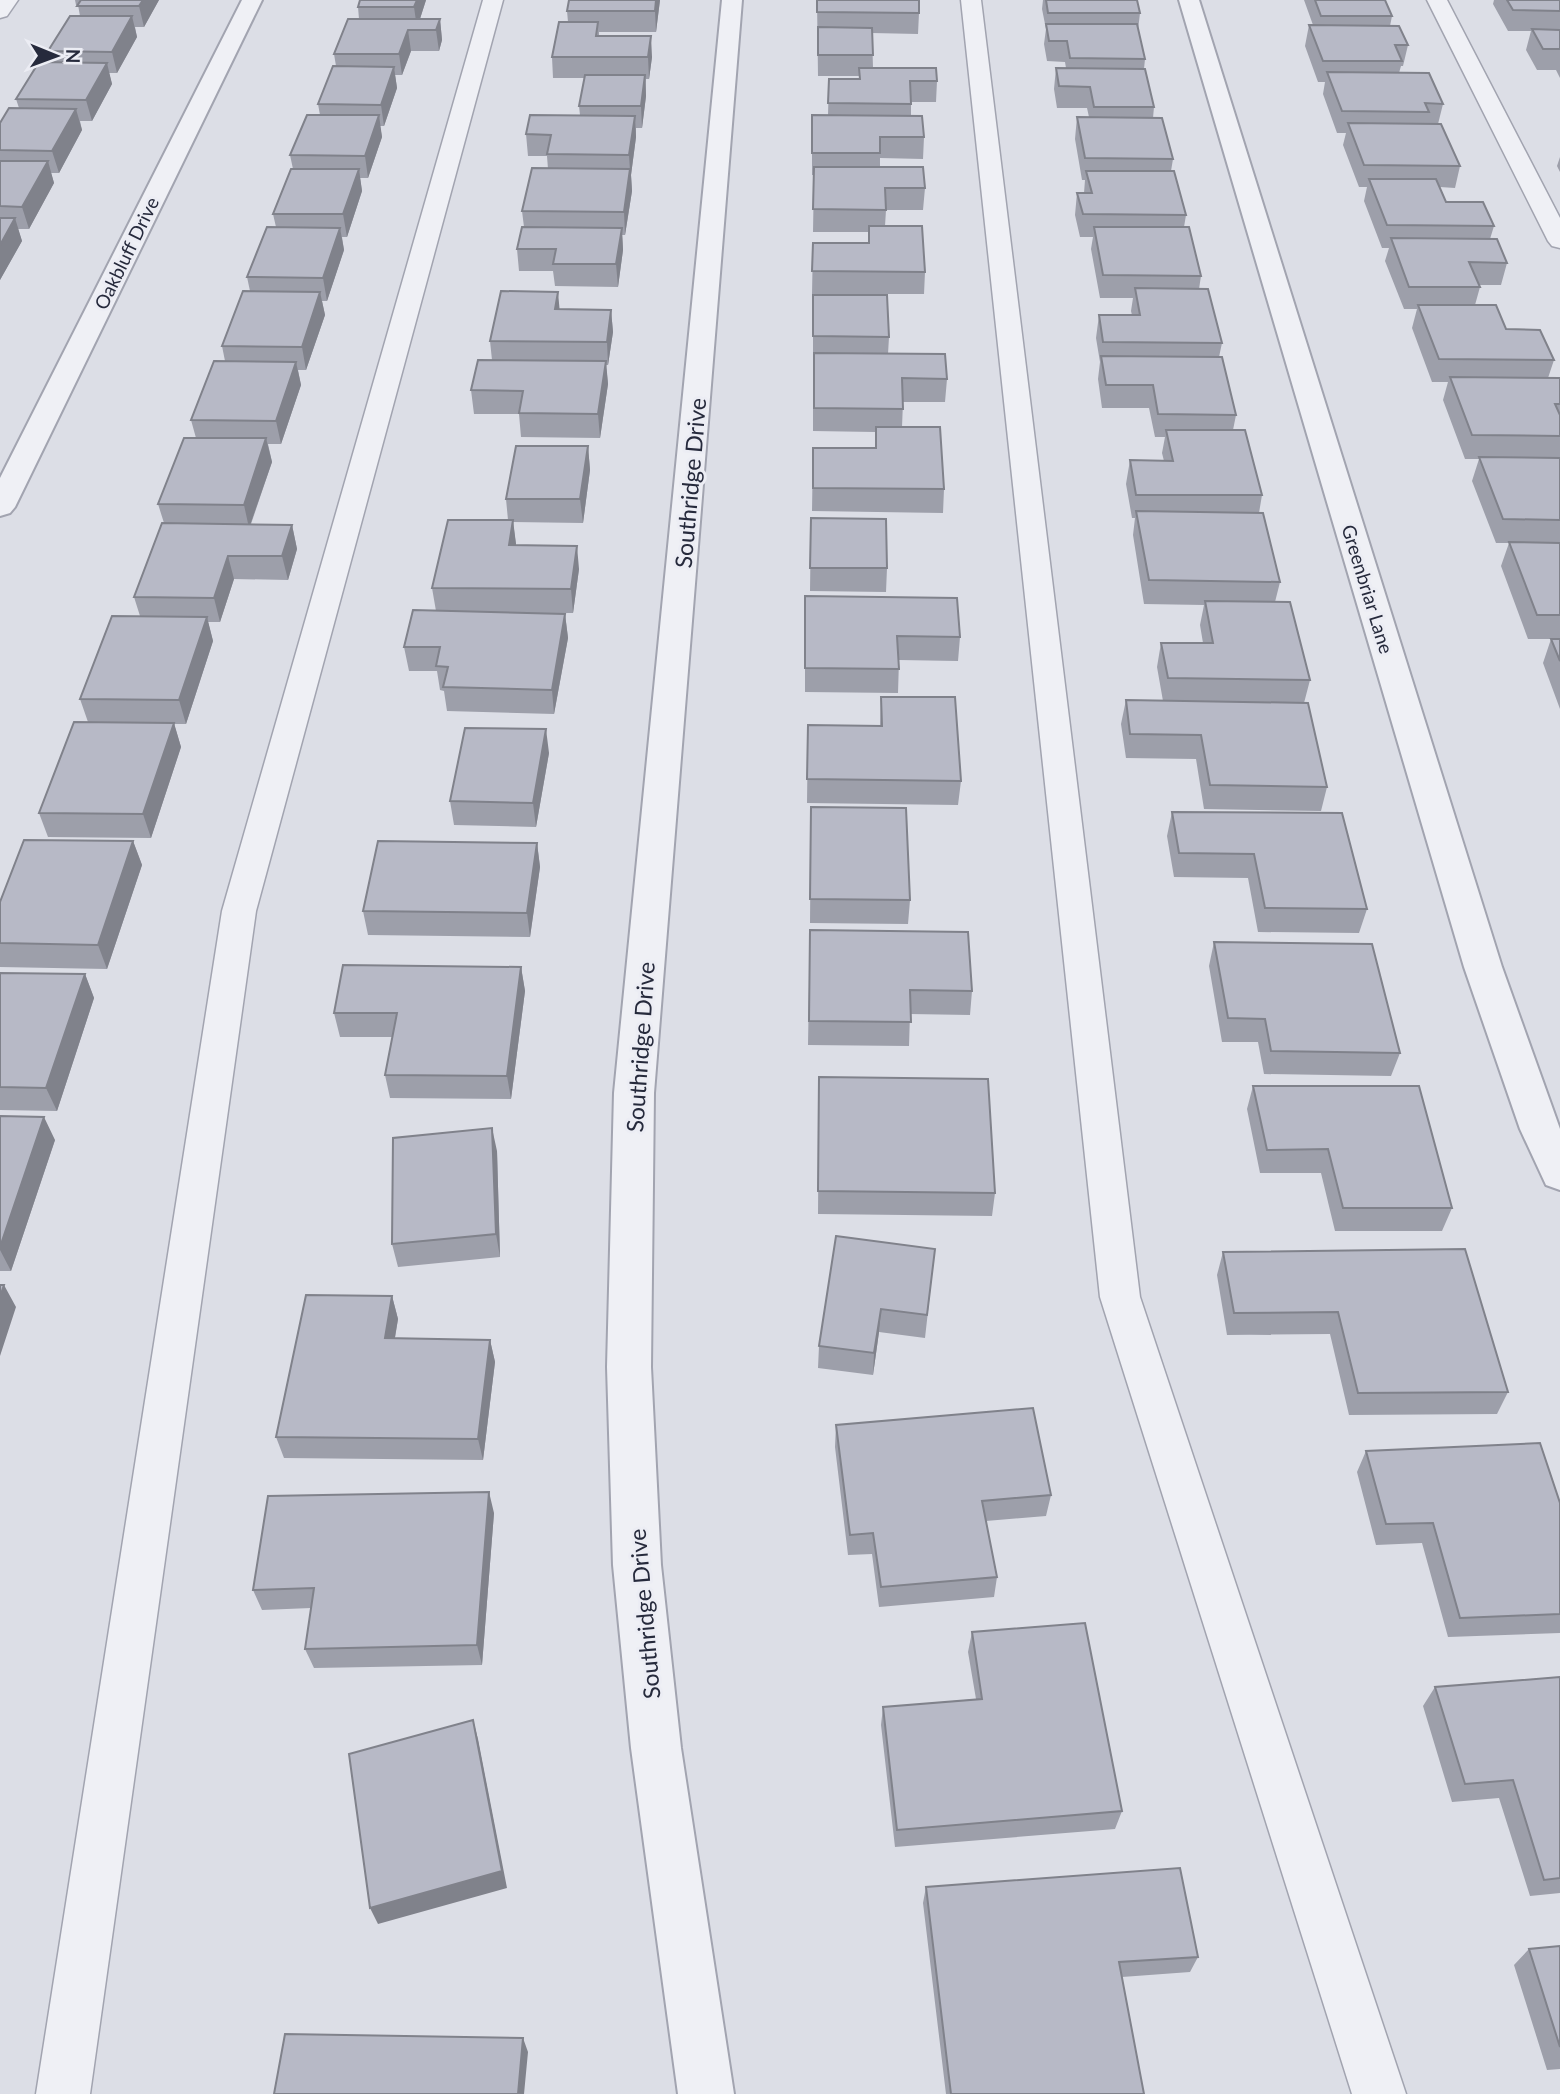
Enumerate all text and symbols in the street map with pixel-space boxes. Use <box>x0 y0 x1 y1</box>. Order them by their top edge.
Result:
north arrow <box>21 21 91 91</box>
text: N <box>62 49 85 64</box>
street label: Oakbluff Drive <box>89 193 163 313</box>
street label: Southridge Drive <box>669 397 711 569</box>
street label: Greenbriar Lane <box>1337 522 1399 656</box>
street label: Southridge Drive <box>620 961 660 1133</box>
street label: Southridge Drive <box>623 1528 665 1700</box>

